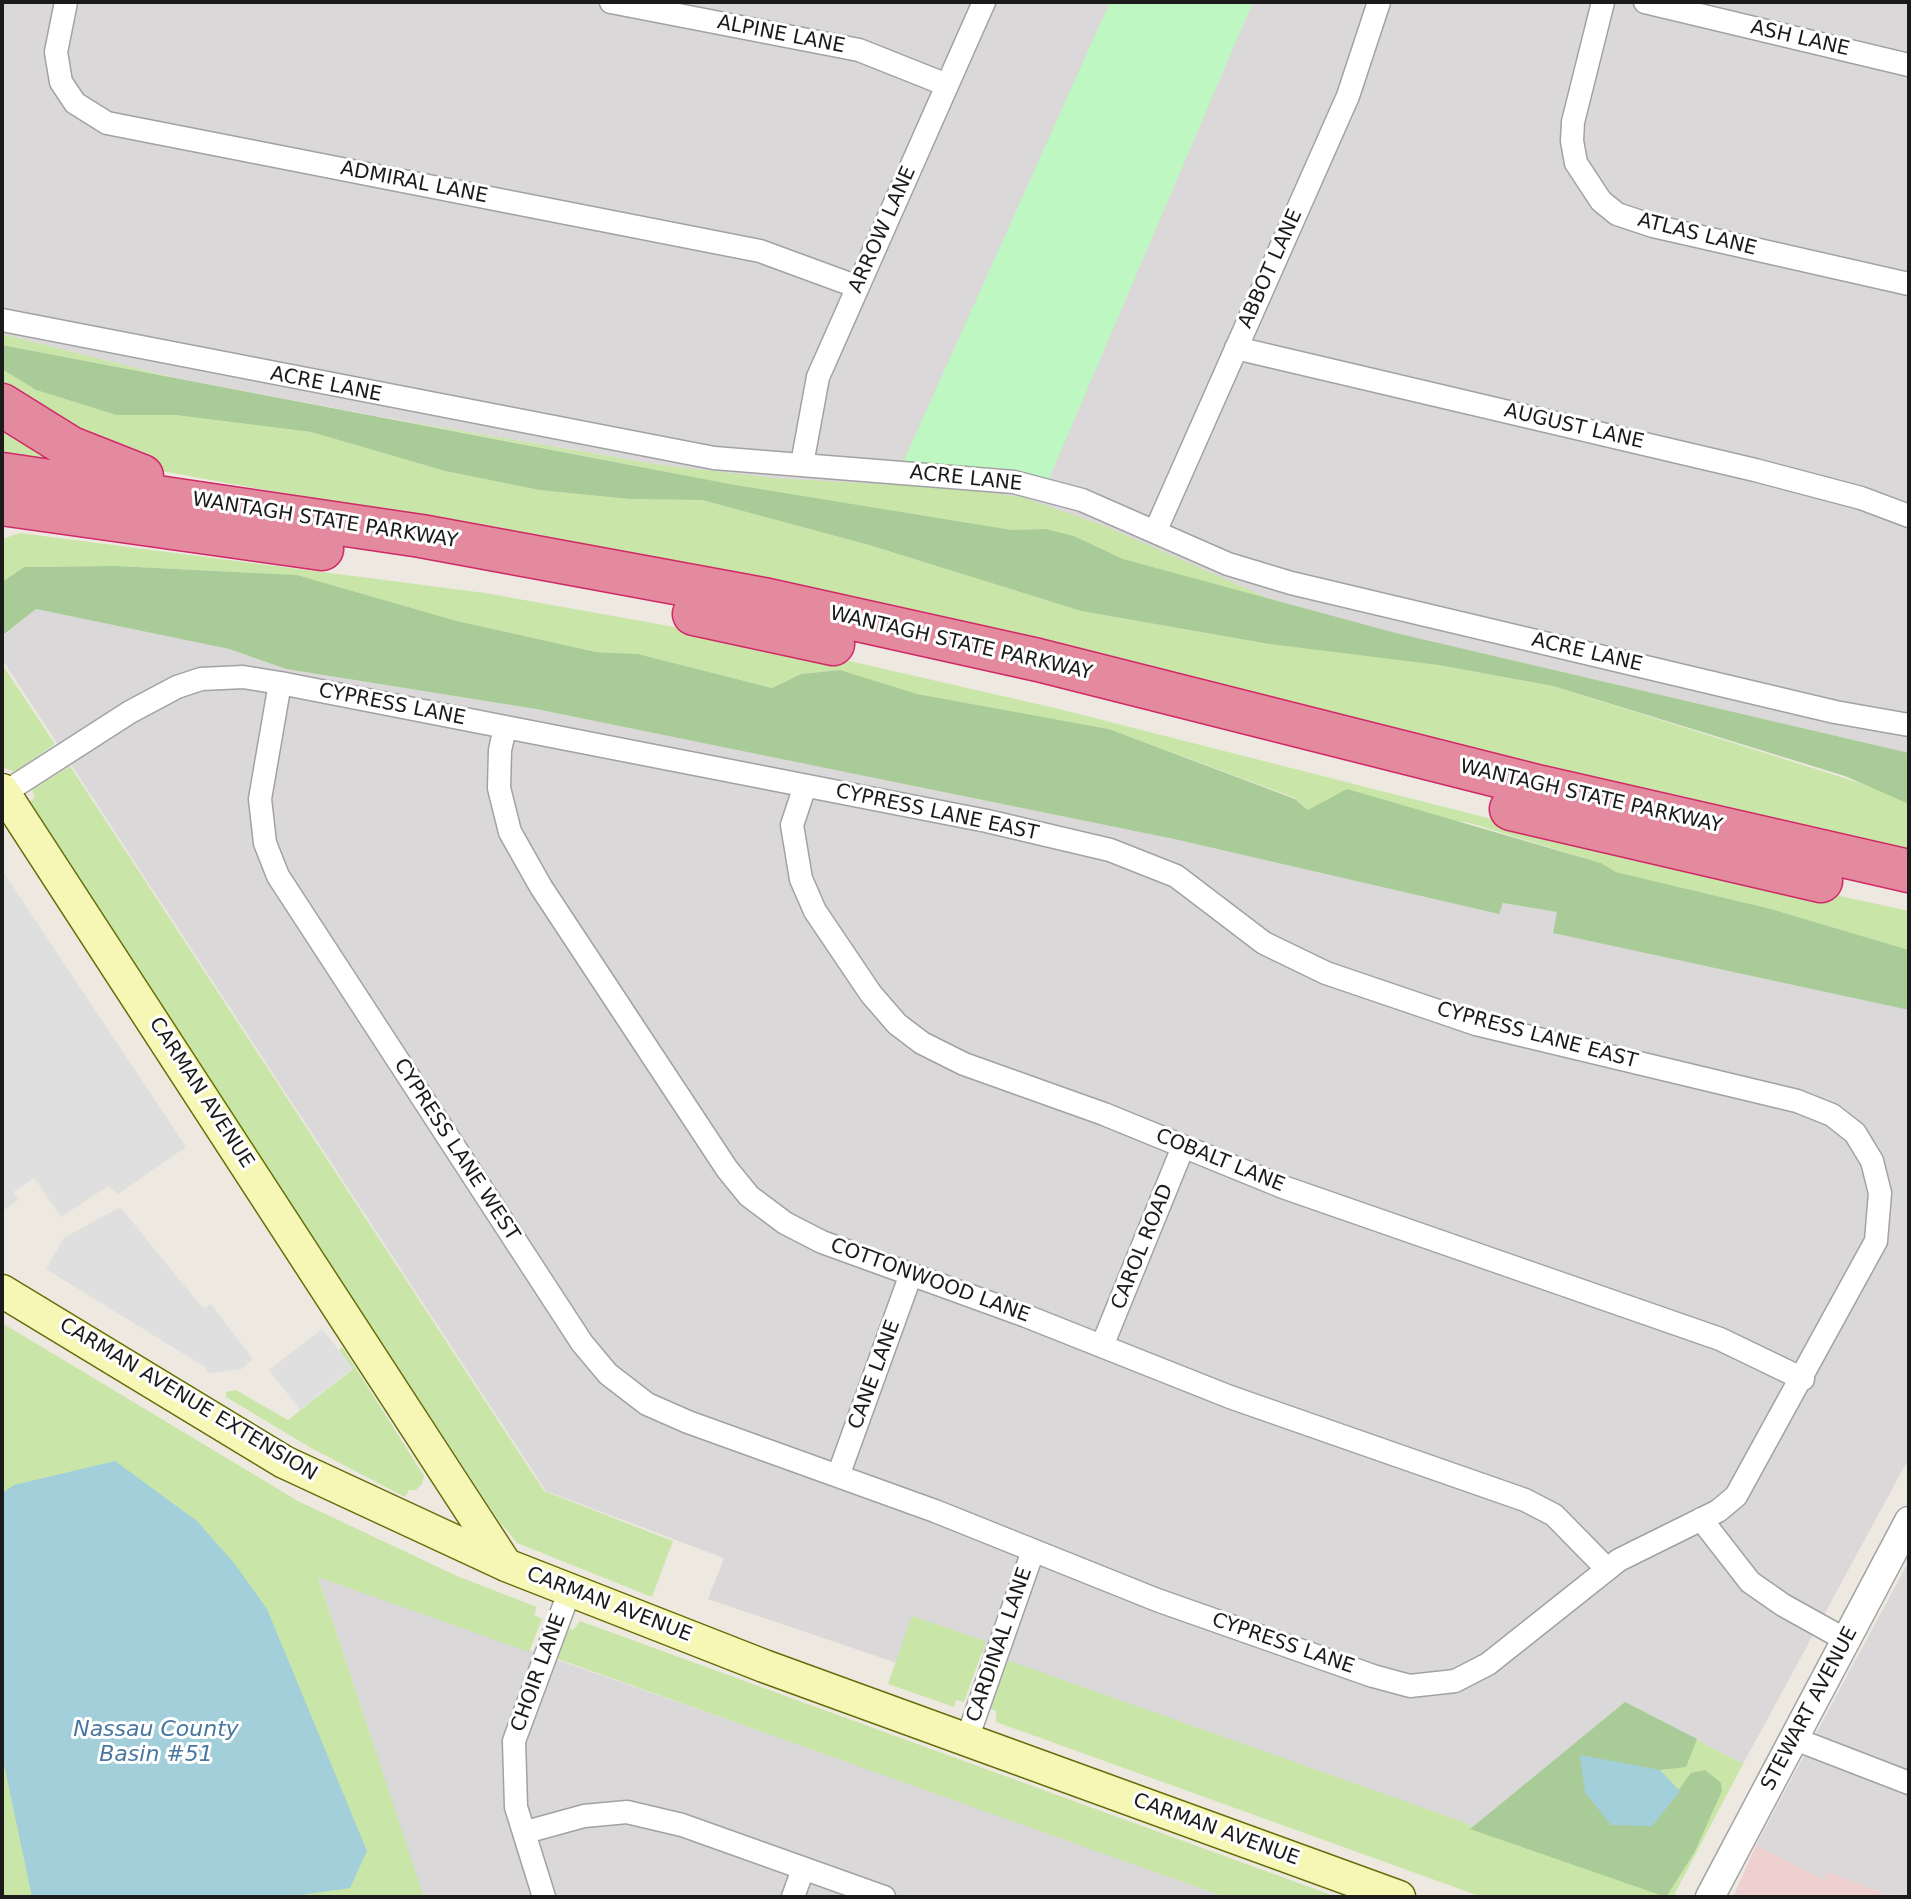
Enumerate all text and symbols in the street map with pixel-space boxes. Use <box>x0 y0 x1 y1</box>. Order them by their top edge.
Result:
street label: ALPINE LANE <box>715 11 847 59</box>
street label: ASH LANE <box>1748 16 1852 62</box>
street label: ADMIRAL LANE <box>338 157 490 209</box>
street label: ARROW LANE <box>844 163 922 297</box>
street label: ABBOT LANE <box>1234 206 1308 332</box>
street label: ATLAS LANE <box>1635 209 1759 261</box>
street label: ACRE LANE <box>268 362 384 408</box>
street label: AUGUST LANE <box>1502 399 1646 455</box>
street label: ACRE LANE <box>909 461 1023 497</box>
street label: WANTAGH STATE PARKWAY <box>190 488 460 554</box>
street label: WANTAGH STATE PARKWAY <box>827 602 1095 686</box>
street label: ACRE LANE <box>1529 629 1645 677</box>
street label: CYPRESS LANE <box>317 679 467 731</box>
street label: WANTAGH STATE PARKWAY <box>1457 755 1725 839</box>
street label: CYPRESS LANE EAST <box>833 780 1041 846</box>
street label: CYPRESS LANE EAST <box>1434 998 1640 1074</box>
street label: CARMAN AVENUE <box>143 1013 259 1173</box>
street label: CYPRESS LANE WEST <box>388 1054 524 1246</box>
street label: COBALT LANE <box>1152 1124 1288 1198</box>
street label: CAROL ROAD <box>1107 1181 1179 1313</box>
street label: COTTONWOOD LANE <box>827 1234 1033 1328</box>
street label: CARMAN AVENUE EXTENSION <box>55 1313 321 1487</box>
street label: CANE LANE <box>844 1317 906 1433</box>
street label: CARMAN AVENUE <box>523 1562 695 1648</box>
street label: CARDINAL LANE <box>962 1565 1038 1725</box>
street label: CYPRESS LANE <box>1209 1608 1357 1680</box>
street label: CHOIR LANE <box>507 1611 571 1735</box>
street label: STEWART AVENUE <box>1757 1623 1863 1795</box>
water label: Nassau County Basin #51 <box>73 1717 239 1768</box>
street label: CARMAN AVENUE <box>1130 1789 1302 1871</box>

